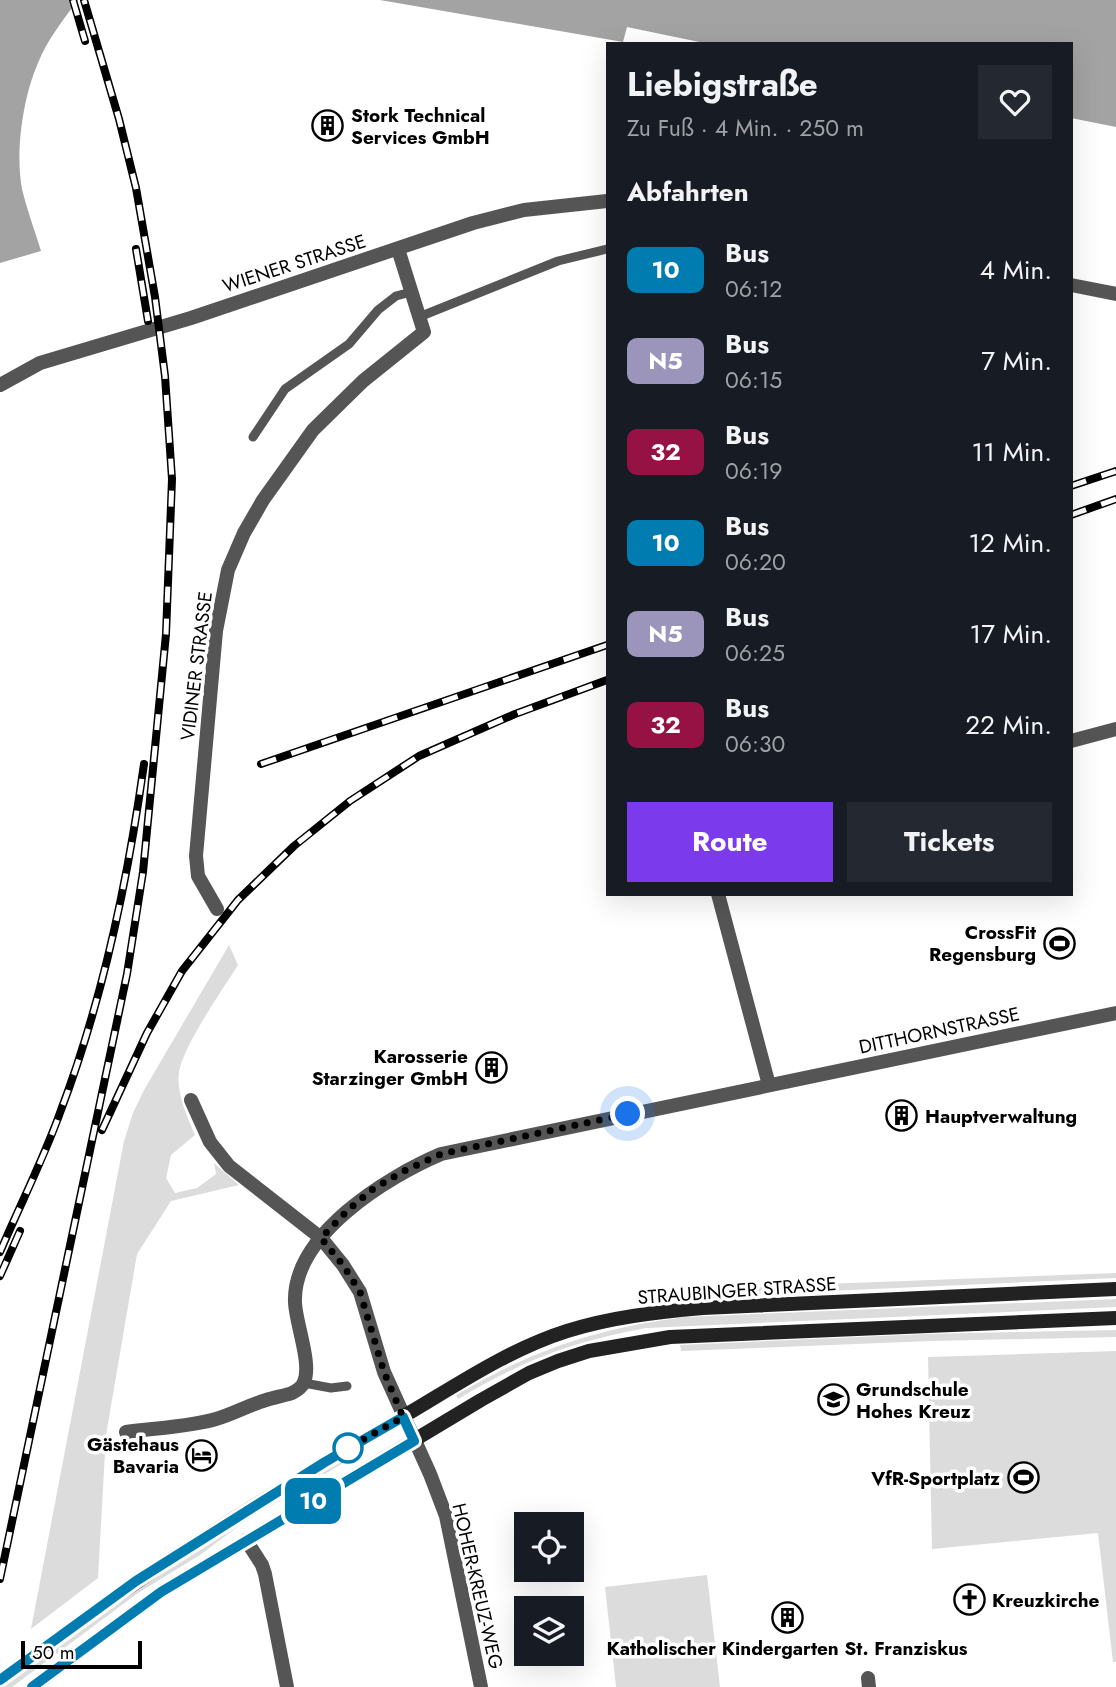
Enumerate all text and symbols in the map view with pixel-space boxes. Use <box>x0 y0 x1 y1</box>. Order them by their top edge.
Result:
text: Liebigstraße <box>627 61 818 108</box>
button: heart <box>978 65 1052 139</box>
place label: Stork Technical Services GmbH <box>351 102 490 151</box>
building icon: Stork Technical Services GmbH <box>311 109 345 143</box>
text: Zu Fuß · 4 Min. · 250 m <box>627 111 864 145</box>
text: Abfahrten <box>627 173 749 211</box>
street label: WIENER STRASSE <box>219 228 369 299</box>
text: Bus <box>725 234 769 272</box>
text: 4 Min. <box>980 251 1052 289</box>
text: 10 <box>651 252 680 287</box>
text: 06:12 <box>725 272 782 306</box>
text: Bus <box>725 325 769 363</box>
text: 7 Min. <box>981 342 1052 380</box>
text: N5 <box>648 343 683 378</box>
text: 06:15 <box>725 363 782 397</box>
text: Bus <box>725 416 769 454</box>
text: 11 Min. <box>972 433 1052 471</box>
text: 32 <box>650 434 681 469</box>
text: 06:19 <box>725 454 783 488</box>
text: Bus <box>725 507 769 545</box>
text: 12 Min. <box>968 524 1052 562</box>
text: 10 <box>651 525 680 560</box>
text: 06:20 <box>725 545 786 579</box>
street label: VIDINER STRASSE <box>174 590 219 742</box>
text: Bus <box>725 598 769 636</box>
text: 17 Min. <box>970 615 1052 653</box>
text: N5 <box>648 616 683 651</box>
text: 06:25 <box>725 636 785 670</box>
text: Bus <box>725 689 769 727</box>
text: 22 Min. <box>965 706 1052 744</box>
text: 32 <box>650 707 681 742</box>
text: 06:30 <box>725 727 785 761</box>
button: Route <box>627 802 833 882</box>
button: Tickets <box>847 802 1052 882</box>
place label: CrossFit Regensburg <box>929 919 1036 968</box>
sports icon: CrossFit Regensburg <box>1042 926 1076 960</box>
street label: DITTHORNSTRASSE <box>856 1000 1022 1061</box>
place label: Karosserie Starzinger GmbH <box>312 1043 468 1092</box>
building icon: Karosserie Starzinger GmbH <box>474 1050 508 1084</box>
your location <box>610 1096 645 1131</box>
building icon: Hauptverwaltung <box>885 1099 919 1133</box>
place label: Hauptverwaltung <box>925 1103 1077 1130</box>
street label: STRAUBINGER STRASSE <box>637 1270 837 1311</box>
place label: Grundschule Hohes Kreuz <box>856 1376 971 1425</box>
school or university icon: Grundschule Hohes Kreuz <box>816 1383 850 1417</box>
place label: Gästehaus Bavaria <box>87 1431 179 1480</box>
unlabelled marker <box>333 1433 363 1463</box>
hotel icon: Gästehaus Bavaria <box>185 1438 219 1472</box>
sports icon: VfR-Sportplatz <box>1006 1461 1040 1495</box>
place label: VfR-Sportplatz <box>870 1465 1000 1492</box>
line badge: 10 <box>282 1478 344 1524</box>
text: 10 <box>299 1483 327 1518</box>
street label: HOHER-KREUZ-WEG <box>445 1501 510 1672</box>
map controls <box>514 1512 584 1666</box>
button: locate <box>514 1512 584 1582</box>
church icon: Kreuzkirche <box>952 1583 986 1617</box>
place label: Kreuzkirche <box>992 1587 1099 1614</box>
button: layers <box>514 1596 584 1666</box>
building icon: Katholischer Kindergarten St. Franziskus <box>770 1600 804 1634</box>
place label: Katholischer Kindergarten St. Franziskus <box>606 1635 968 1662</box>
scale bar <box>21 1638 142 1670</box>
text: 50 m <box>32 1639 75 1666</box>

